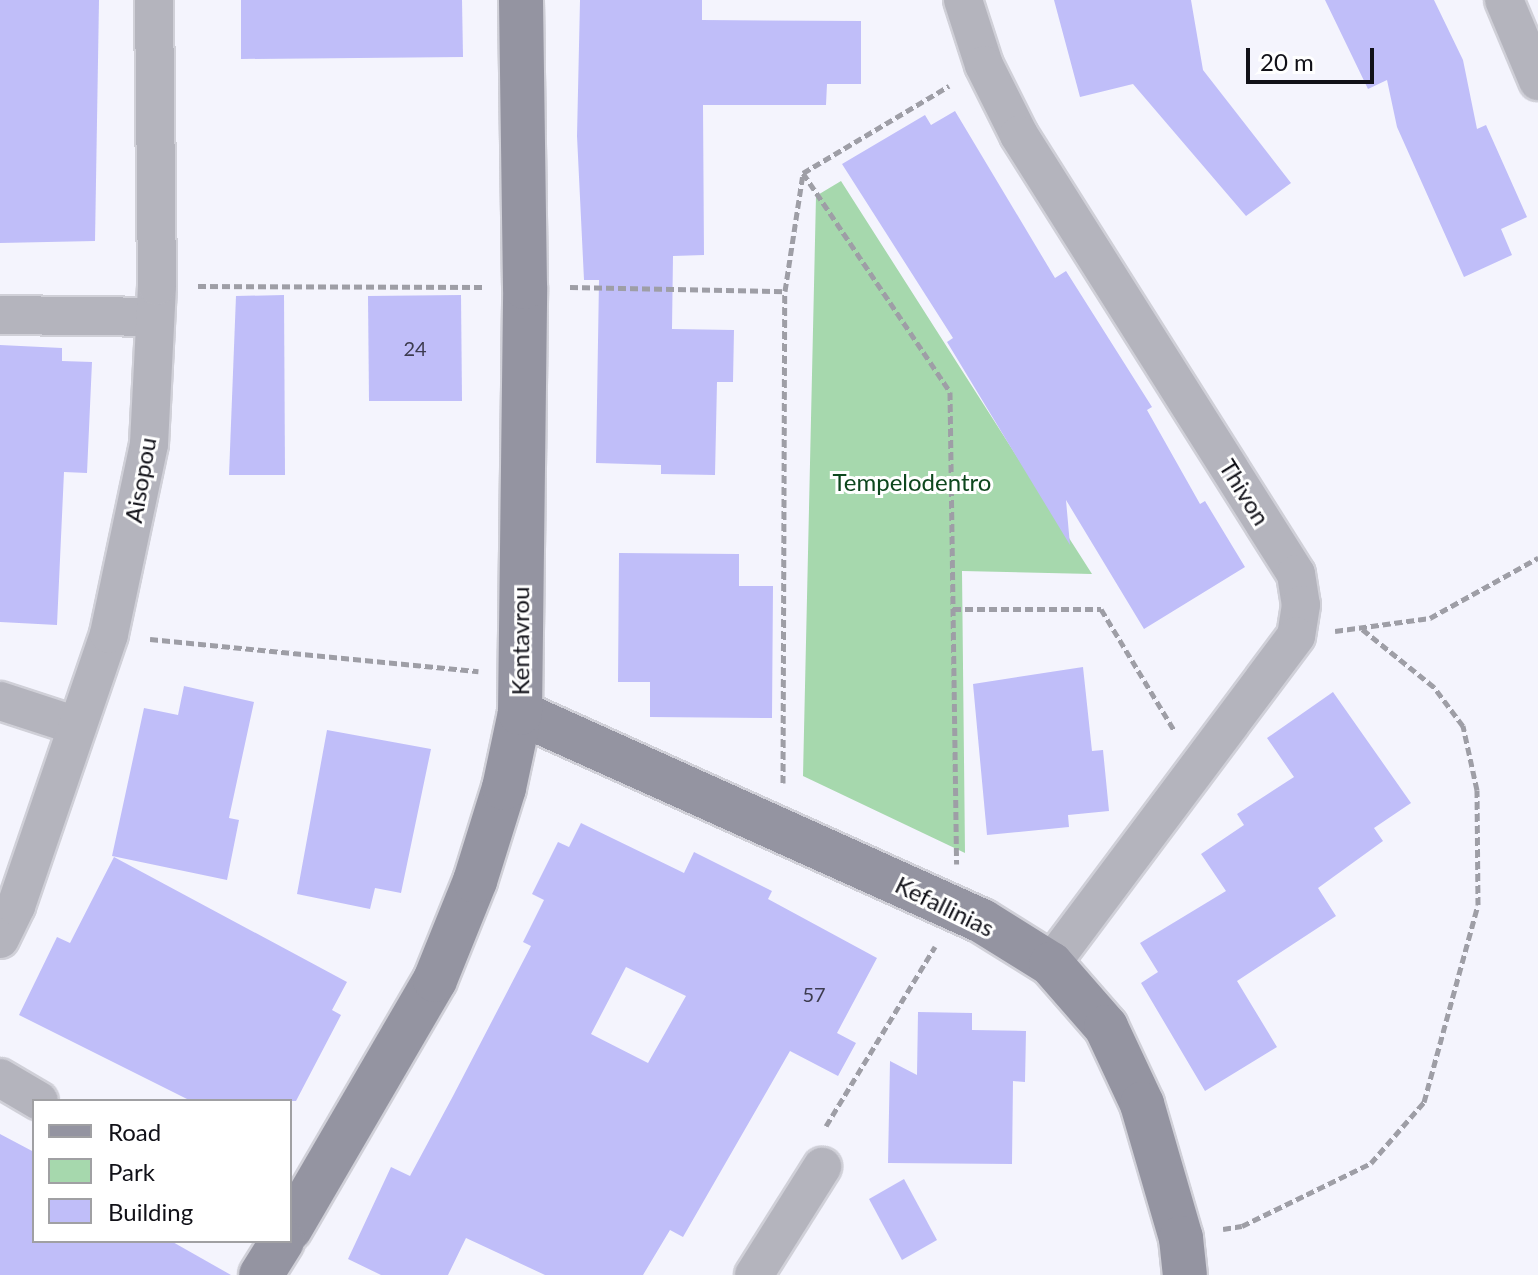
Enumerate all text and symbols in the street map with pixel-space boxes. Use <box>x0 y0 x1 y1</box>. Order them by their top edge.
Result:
scale bar <box>1250 32 1378 82</box>
text: 20 m <box>1260 47 1314 76</box>
house number: 24 <box>403 336 427 360</box>
street label: Aisopou <box>118 435 162 525</box>
street label: Thivon <box>1214 454 1276 530</box>
park label: Tempelodentro <box>833 468 991 496</box>
street label: Kentavrou <box>506 587 534 695</box>
street label: Kefallinias <box>891 870 999 942</box>
house number: 57 <box>802 982 826 1006</box>
legend <box>32 1099 292 1243</box>
text: Road <box>108 1117 161 1146</box>
text: Park <box>108 1157 155 1186</box>
text: Building <box>108 1197 193 1226</box>

